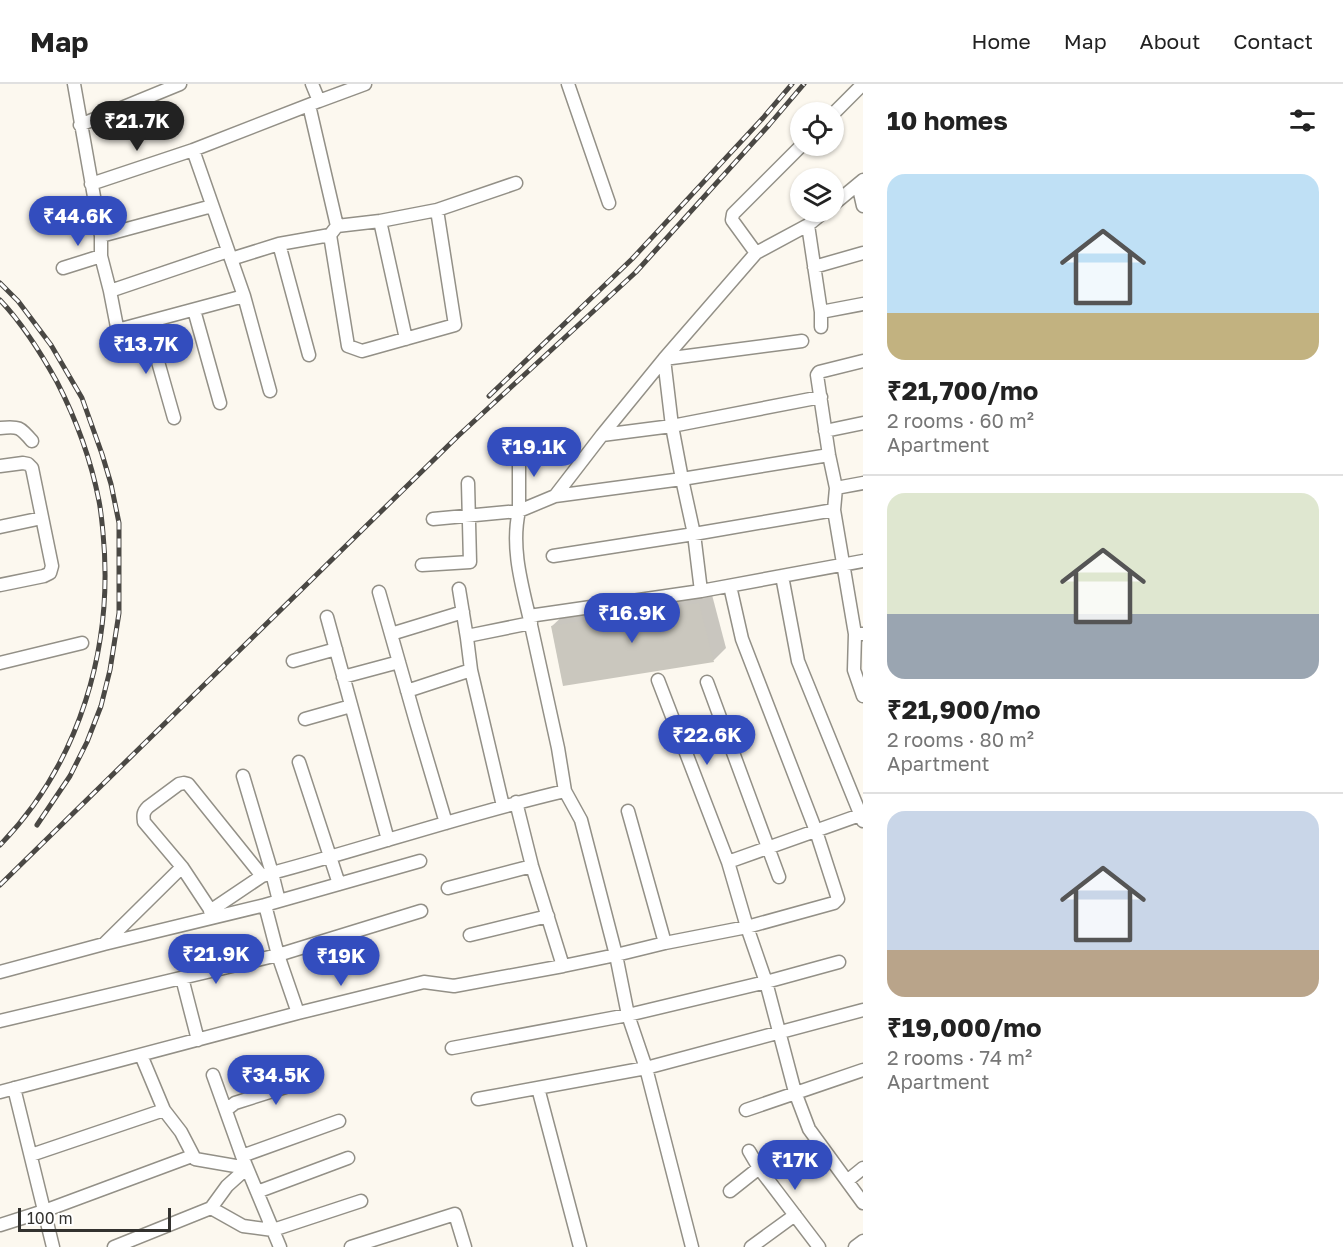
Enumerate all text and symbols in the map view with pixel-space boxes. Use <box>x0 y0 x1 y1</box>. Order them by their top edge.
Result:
text: Map <box>30 25 88 58</box>
text: Home <box>971 28 1031 54</box>
text: Map <box>1064 28 1107 54</box>
text: About <box>1140 28 1200 54</box>
text: Contact <box>1233 28 1313 54</box>
pin: ₹21.7K <box>88 101 186 152</box>
map controls <box>790 102 844 222</box>
button: locate <box>790 102 844 156</box>
icon: filters <box>1286 104 1319 137</box>
text: 10 homes <box>887 105 1008 136</box>
text: ₹21.7K <box>104 108 170 132</box>
button: layers <box>790 168 844 222</box>
pin: ₹44.6K <box>29 196 127 247</box>
text: ₹44.6K <box>43 203 113 227</box>
icon: home <box>1049 213 1157 321</box>
pin: ₹13.7K <box>97 324 195 375</box>
text: ₹13.7K <box>113 331 179 355</box>
text: ₹21,700/mo <box>887 375 1038 406</box>
text: 2 rooms · 60 m² <box>887 408 1034 432</box>
pin: ₹19.1K <box>485 427 583 478</box>
text: Apartment <box>887 432 990 456</box>
text: ₹19.1K <box>501 434 567 458</box>
icon: home <box>1049 532 1157 640</box>
pin: ₹16.9K <box>583 593 681 644</box>
text: ₹16.9K <box>598 600 666 624</box>
text: ₹21,900/mo <box>887 694 1041 725</box>
pin: ₹22.6K <box>658 715 756 766</box>
text: ₹22.6K <box>672 722 742 746</box>
text: 2 rooms · 80 m² <box>887 727 1034 751</box>
text: Apartment <box>887 751 990 775</box>
icon: home <box>1049 850 1157 958</box>
pin: ₹21.9K <box>167 934 265 985</box>
pin: ₹19K <box>305 936 377 987</box>
text: ₹21.9K <box>182 941 250 965</box>
text: ₹19K <box>317 943 365 967</box>
text: ₹19,000/mo <box>887 1012 1042 1043</box>
text: 2 rooms · 74 m² <box>887 1045 1032 1069</box>
pin: ₹34.5K <box>227 1055 325 1106</box>
text: ₹34.5K <box>241 1062 311 1086</box>
text: Apartment <box>887 1069 990 1093</box>
pin: ₹17K <box>759 1140 831 1191</box>
text: ₹17K <box>771 1147 819 1171</box>
scale bar <box>18 1205 171 1232</box>
text: 100 m <box>27 1208 73 1228</box>

